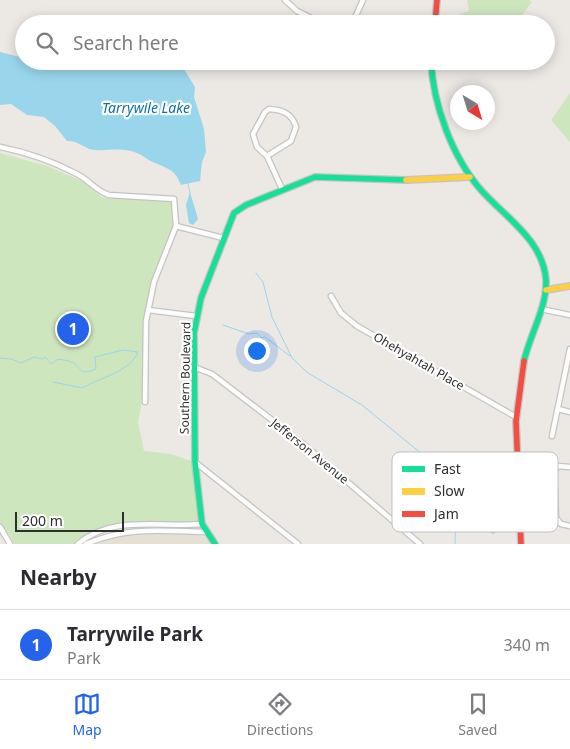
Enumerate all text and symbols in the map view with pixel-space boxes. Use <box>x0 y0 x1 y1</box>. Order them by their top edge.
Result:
search box <box>15 15 555 70</box>
icon: search <box>33 29 61 57</box>
text: Search here <box>73 30 179 56</box>
north arrow <box>450 85 495 130</box>
water label: Tarrywile Lake <box>102 98 190 117</box>
pin: 1 <box>57 310 89 348</box>
street label: Southern Boulevard <box>176 322 194 434</box>
street label: Ohehyahtah Place <box>370 328 468 394</box>
your location <box>244 338 270 364</box>
street label: Jefferson Avenue <box>267 414 353 488</box>
legend <box>392 452 558 532</box>
text: Fast <box>434 459 461 478</box>
text: Slow <box>434 481 465 500</box>
text: Jam <box>432 504 459 523</box>
scale bar <box>15 509 124 532</box>
text: 200 m <box>22 511 63 530</box>
text: Nearby <box>20 563 96 591</box>
text: Tarrywile Park <box>67 621 203 647</box>
text: 1 <box>31 634 41 656</box>
text: 340 m <box>503 634 550 656</box>
text: Park <box>67 647 101 669</box>
tab: Map <box>73 690 102 739</box>
tab: Directions <box>247 690 313 739</box>
tab: Saved <box>458 690 497 739</box>

